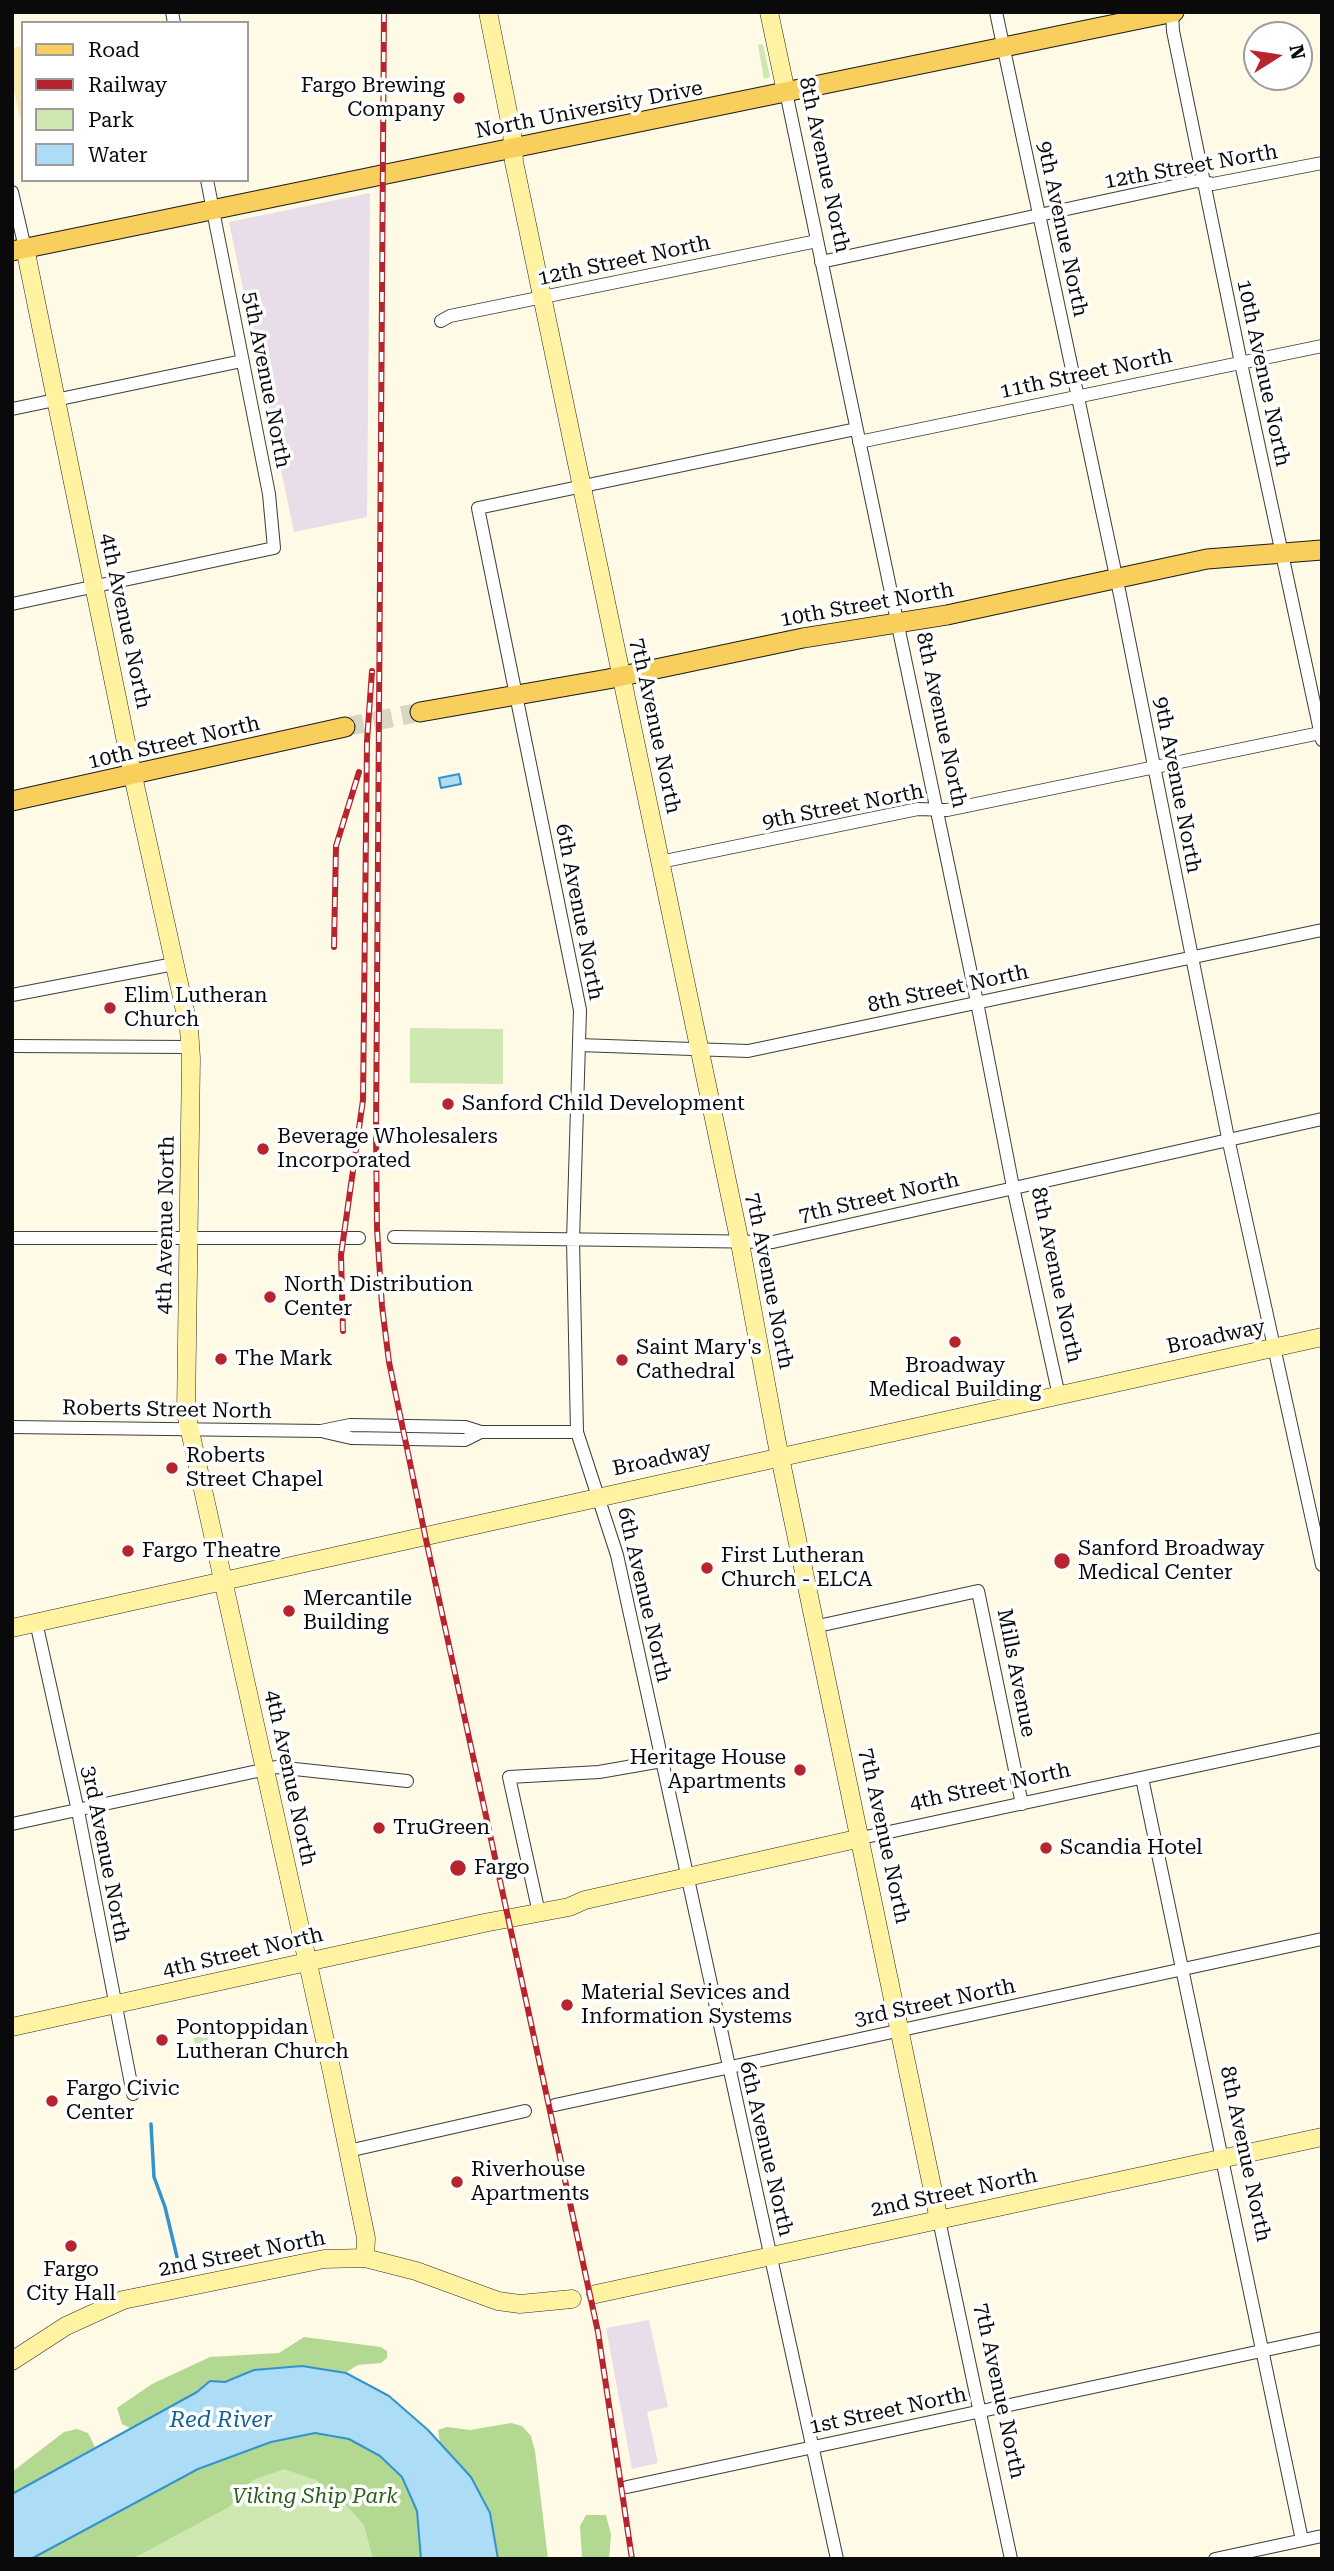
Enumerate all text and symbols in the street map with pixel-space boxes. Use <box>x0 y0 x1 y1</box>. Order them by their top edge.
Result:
legend <box>21 21 248 182</box>
north arrow <box>1243 21 1313 91</box>
text: Road <box>88 38 140 62</box>
text: N <box>1284 42 1310 61</box>
text: Railway <box>88 73 167 97</box>
place label: Fargo Brewing Company <box>301 73 445 123</box>
street label: 8th Avenue North <box>793 75 855 255</box>
street label: North University Drive <box>473 76 705 144</box>
marker: Fargo Brewing Company <box>451 90 467 106</box>
text: Park <box>88 108 134 132</box>
street label: 9th Avenue North <box>1031 139 1093 319</box>
street label: 12th Street North <box>1102 139 1280 195</box>
text: Water <box>88 143 147 167</box>
street label: 12th Street North <box>535 230 713 292</box>
street label: 10th Avenue North <box>1231 277 1295 469</box>
street label: 5th Avenue North <box>237 290 295 470</box>
street label: 11th Street North <box>997 343 1175 405</box>
street label: 4th Avenue North <box>94 531 156 711</box>
street label: 10th Street North <box>778 577 956 633</box>
street label: 8th Avenue North <box>910 630 972 810</box>
street label: 7th Avenue North <box>624 636 686 816</box>
street label: 9th Avenue North <box>1148 695 1206 875</box>
street label: 10th Street North <box>86 711 262 775</box>
street label: 9th Street North <box>760 779 926 835</box>
street label: 6th Avenue North <box>550 822 608 1002</box>
street label: 8th Street North <box>865 960 1031 1018</box>
place label: Elim Lutheran Church <box>124 983 267 1033</box>
marker: Elim Lutheran Church <box>102 1000 118 1016</box>
place label: Sanford Child Development <box>462 1091 745 1117</box>
marker: Sanford Child Development <box>440 1096 456 1112</box>
place label: Beverage Wholesalers Incorporated <box>277 1124 498 1174</box>
street label: 4th Avenue North <box>152 1135 180 1315</box>
marker: Beverage Wholesalers Incorporated <box>255 1141 271 1157</box>
street label: 7th Street North <box>796 1167 962 1229</box>
street label: 8th Avenue North <box>1025 1185 1087 1365</box>
street label: 7th Avenue North <box>740 1191 798 1371</box>
place label: North Distribution Center <box>284 1272 473 1322</box>
marker: North Distribution Center <box>262 1289 278 1305</box>
street label: Broadway <box>1164 1314 1268 1360</box>
marker: Broadway Medical Building <box>947 1334 963 1350</box>
place label: Saint Mary's Cathedral <box>636 1335 761 1385</box>
place label: The Mark <box>235 1346 333 1372</box>
marker: The Mark <box>213 1351 229 1367</box>
marker: Saint Mary's Cathedral <box>614 1352 630 1368</box>
place label: Broadway Medical Building <box>869 1353 1041 1403</box>
street label: Roberts Street North <box>62 1396 272 1424</box>
street label: Broadway <box>610 1436 714 1482</box>
place label: Roberts Street Chapel <box>186 1443 323 1493</box>
marker: Roberts Street Chapel <box>164 1460 180 1476</box>
street label: 6th Avenue North <box>612 1505 676 1685</box>
place label: Sanford Broadway Medical Center <box>1078 1536 1264 1586</box>
place label: Fargo Theatre <box>142 1538 281 1564</box>
marker: Fargo Theatre <box>120 1543 136 1559</box>
place label: First Lutheran Church - ELCA <box>721 1543 872 1593</box>
marker: Sanford Broadway Medical Center <box>1052 1551 1072 1571</box>
marker: First Lutheran Church - ELCA <box>699 1560 715 1576</box>
place label: Mercantile Building <box>303 1586 412 1636</box>
marker: Mercantile Building <box>281 1603 297 1619</box>
street label: Mills Avenue <box>991 1607 1041 1739</box>
street label: 4th Avenue North <box>259 1688 321 1868</box>
place label: Heritage House Apartments <box>630 1745 786 1795</box>
street label: 7th Avenue North <box>853 1746 915 1926</box>
street label: 4th Street North <box>907 1758 1073 1816</box>
marker: Heritage House Apartments <box>792 1762 808 1778</box>
street label: 3rd Avenue North <box>76 1764 134 1944</box>
place label: TruGreen <box>393 1815 490 1841</box>
marker: TruGreen <box>371 1820 387 1836</box>
place label: Scandia Hotel <box>1060 1835 1203 1861</box>
marker: Scandia Hotel <box>1038 1840 1054 1856</box>
place label: Fargo <box>474 1855 530 1881</box>
marker: Fargo <box>448 1858 468 1878</box>
street label: 4th Street North <box>160 1922 326 1984</box>
street label: 3rd Street North <box>852 1974 1018 2032</box>
place label: Material Sevices and Information Systems <box>581 1980 792 2030</box>
marker: Material Sevices and Information Systems <box>559 1997 575 2013</box>
place label: Pontoppidan Lutheran Church <box>176 2015 349 2065</box>
marker: Pontoppidan Lutheran Church <box>154 2032 170 2048</box>
street label: 6th Avenue North <box>734 2059 798 2239</box>
street label: 8th Avenue North <box>1214 2064 1276 2244</box>
place label: Fargo Civic Center <box>66 2076 179 2126</box>
marker: Fargo Civic Center <box>44 2093 60 2109</box>
place label: Riverhouse Apartments <box>471 2157 589 2207</box>
street label: 2nd Street North <box>869 2163 1039 2223</box>
marker: Riverhouse Apartments <box>449 2174 465 2190</box>
street label: 2nd Street North <box>156 2225 328 2283</box>
marker: Fargo City Hall <box>63 2238 79 2254</box>
place label: Fargo City Hall <box>26 2257 116 2307</box>
street label: 7th Avenue North <box>968 2301 1030 2481</box>
street label: 1st Street North <box>807 2382 969 2440</box>
water label: Red River <box>169 2406 273 2434</box>
park label: Viking Ship Park <box>232 2484 398 2510</box>

